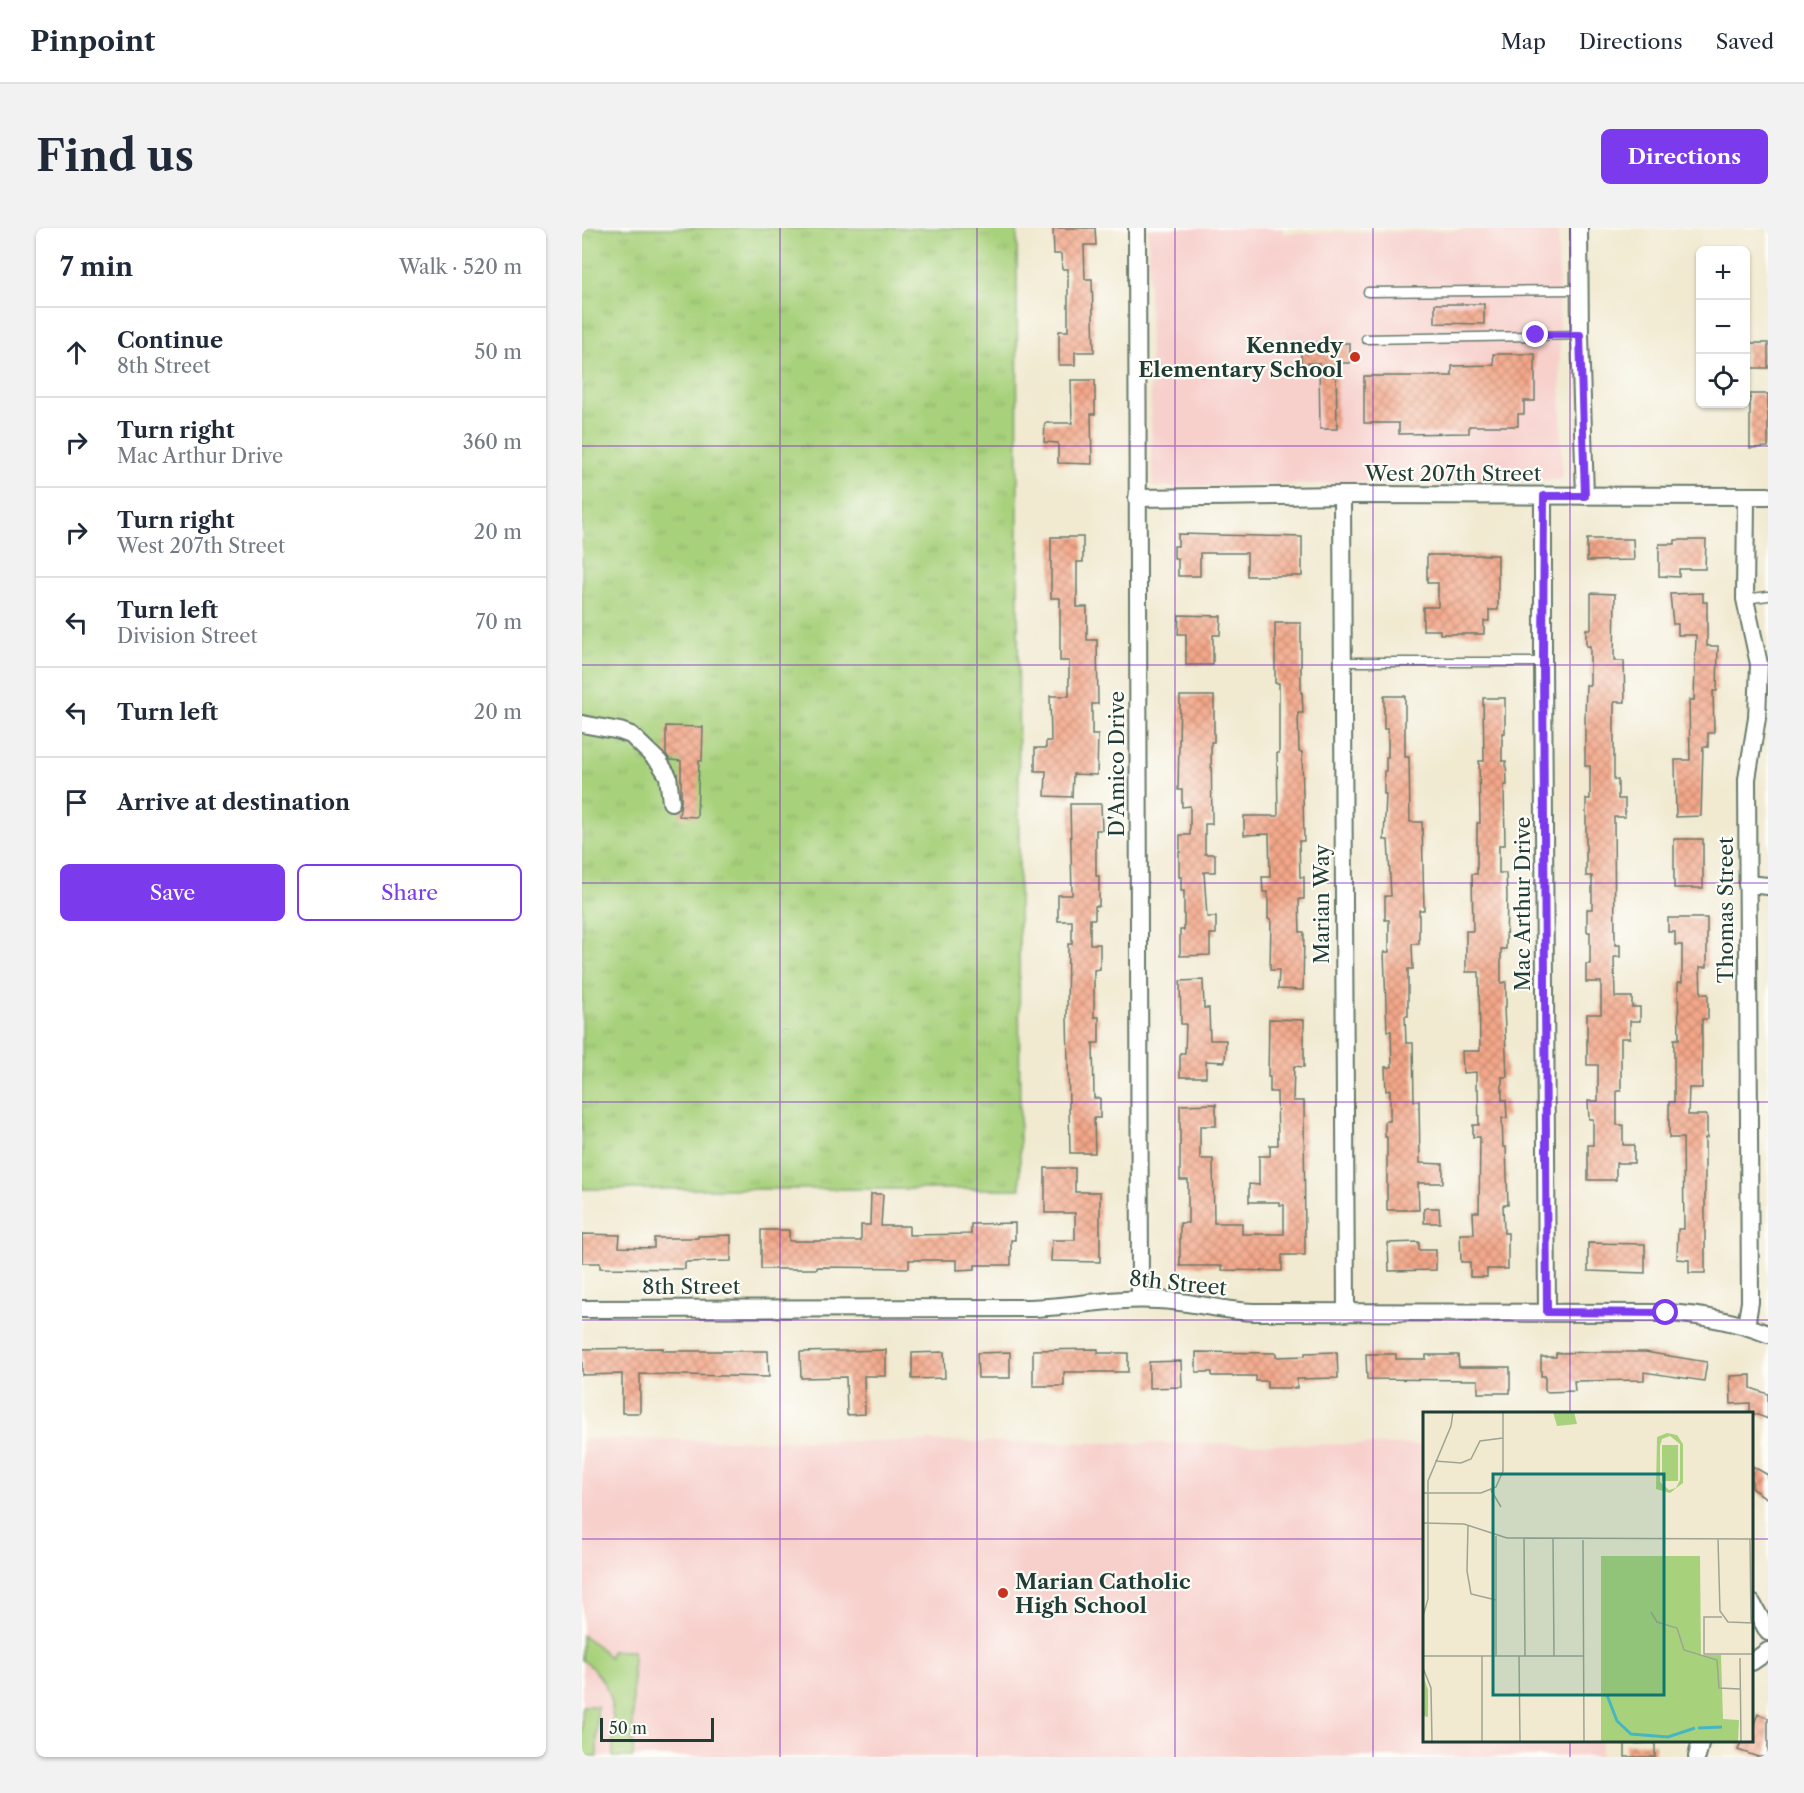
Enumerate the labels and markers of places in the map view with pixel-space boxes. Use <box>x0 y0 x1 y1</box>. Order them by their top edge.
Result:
place label: Kennedy Elementary School <box>1138 333 1344 382</box>
marker: Kennedy Elementary School <box>1348 350 1362 364</box>
place label: Marian Catholic High School <box>1015 1569 1191 1618</box>
marker: Marian Catholic High School <box>996 1586 1010 1600</box>

